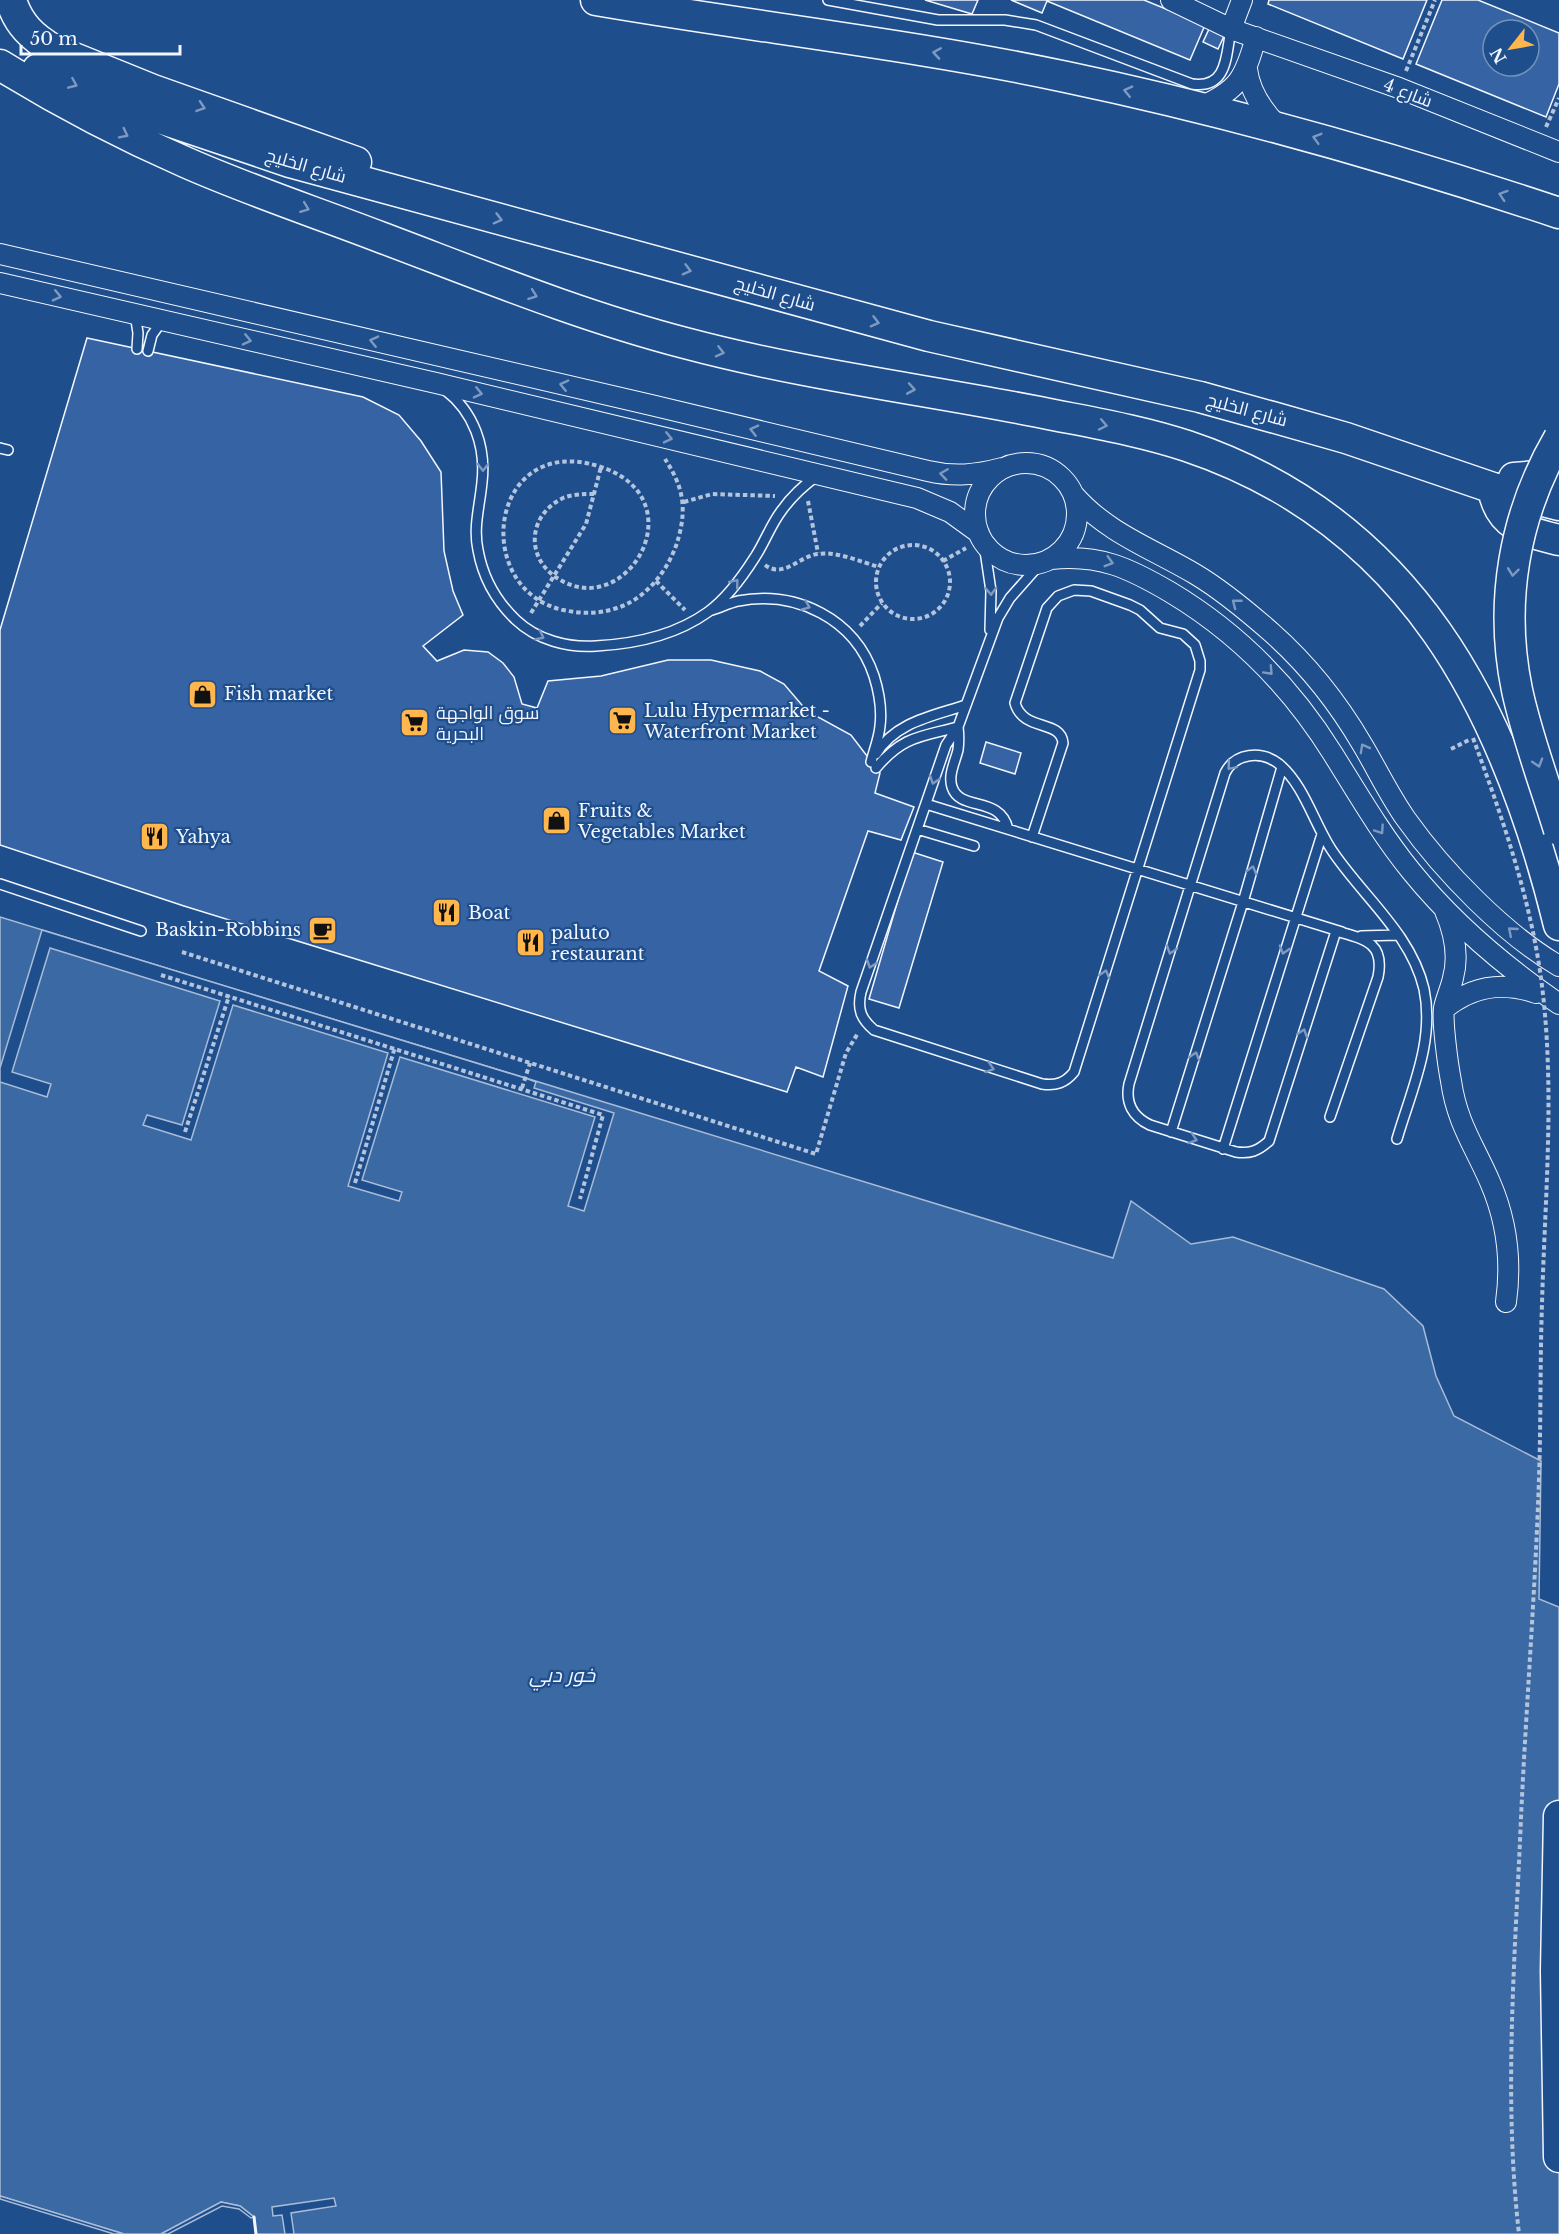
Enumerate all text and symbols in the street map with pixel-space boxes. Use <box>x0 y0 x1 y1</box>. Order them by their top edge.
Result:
scale bar <box>21 18 180 56</box>
north arrow <box>1481 18 1541 78</box>
text: 50 m <box>30 28 78 50</box>
text: N <box>1486 44 1511 67</box>
one-way arrow <box>932 47 941 59</box>
street label: شارع 4 <box>1380 74 1436 113</box>
one-way arrow <box>67 77 78 89</box>
one-way arrow <box>1123 85 1133 98</box>
one-way arrow <box>195 100 206 113</box>
one-way arrow <box>118 127 129 139</box>
one-way arrow <box>1312 133 1323 145</box>
street label: شارع الخليج <box>263 144 349 189</box>
one-way arrow <box>1498 190 1509 202</box>
one-way arrow <box>299 201 310 214</box>
one-way arrow <box>493 212 503 225</box>
one-way arrow <box>681 263 692 275</box>
street label: شارع الخليج <box>732 272 818 317</box>
one-way arrow <box>528 288 538 301</box>
one-way arrow <box>52 289 62 302</box>
one-way arrow <box>869 315 880 327</box>
one-way arrow <box>242 333 252 346</box>
one-way arrow <box>370 335 380 348</box>
one-way arrow <box>715 345 725 358</box>
one-way arrow <box>560 379 570 392</box>
one-way arrow <box>907 382 916 394</box>
one-way arrow <box>473 385 483 398</box>
street label: شارع الخليج <box>1204 389 1290 432</box>
one-way arrow <box>1098 418 1108 431</box>
one-way arrow <box>749 424 759 437</box>
one-way arrow <box>662 431 672 444</box>
one-way arrow <box>477 462 489 471</box>
one-way arrow <box>939 468 949 480</box>
one-way arrow <box>1103 555 1114 567</box>
one-way arrow <box>1507 567 1519 576</box>
one-way arrow <box>728 579 739 590</box>
one-way arrow <box>985 587 997 596</box>
one-way arrow <box>799 599 810 611</box>
one-way arrow <box>1232 599 1243 610</box>
one-way arrow <box>534 629 545 640</box>
one-way arrow <box>1262 664 1273 674</box>
shop icon: Fish market <box>187 678 219 710</box>
place label: Fish market <box>224 683 334 705</box>
place label: Lulu Hypermarket - Waterfront Market <box>643 700 830 743</box>
place label: سوق الواجهة البحرية <box>436 702 539 745</box>
supermarket icon: Lulu Hypermarket - Waterfront Market <box>607 705 639 737</box>
supermarket icon: سوق الواجهة البحرية <box>399 707 431 739</box>
one-way arrow <box>1360 744 1371 755</box>
one-way arrow <box>1531 757 1543 768</box>
one-way arrow <box>1227 759 1238 770</box>
one-way arrow <box>929 774 941 785</box>
place label: Fruits & Vegetables Market <box>577 800 746 843</box>
shop icon: Fruits & Vegetables Market <box>541 805 573 837</box>
restaurant icon: Yahya <box>139 821 171 853</box>
one-way arrow <box>1373 824 1384 835</box>
place label: Yahya <box>175 826 231 848</box>
one-way arrow <box>1245 865 1258 875</box>
restaurant icon: Boat <box>431 897 463 929</box>
place label: Boat <box>468 902 511 924</box>
cafe icon: Baskin-Robbins <box>306 914 338 946</box>
place label: Baskin-Robbins <box>155 919 301 941</box>
place label: paluto restaurant <box>551 922 645 965</box>
restaurant icon: paluto restaurant <box>514 927 546 959</box>
one-way arrow <box>1508 927 1519 938</box>
one-way arrow <box>1166 944 1178 955</box>
one-way arrow <box>1279 944 1291 954</box>
one-way arrow <box>865 958 878 969</box>
one-way arrow <box>1098 969 1110 980</box>
one-way arrow <box>1296 1028 1309 1039</box>
one-way arrow <box>1188 1051 1200 1062</box>
one-way arrow <box>984 1060 995 1073</box>
one-way arrow <box>1187 1132 1198 1145</box>
water label: خور دبي <box>529 1663 596 1691</box>

